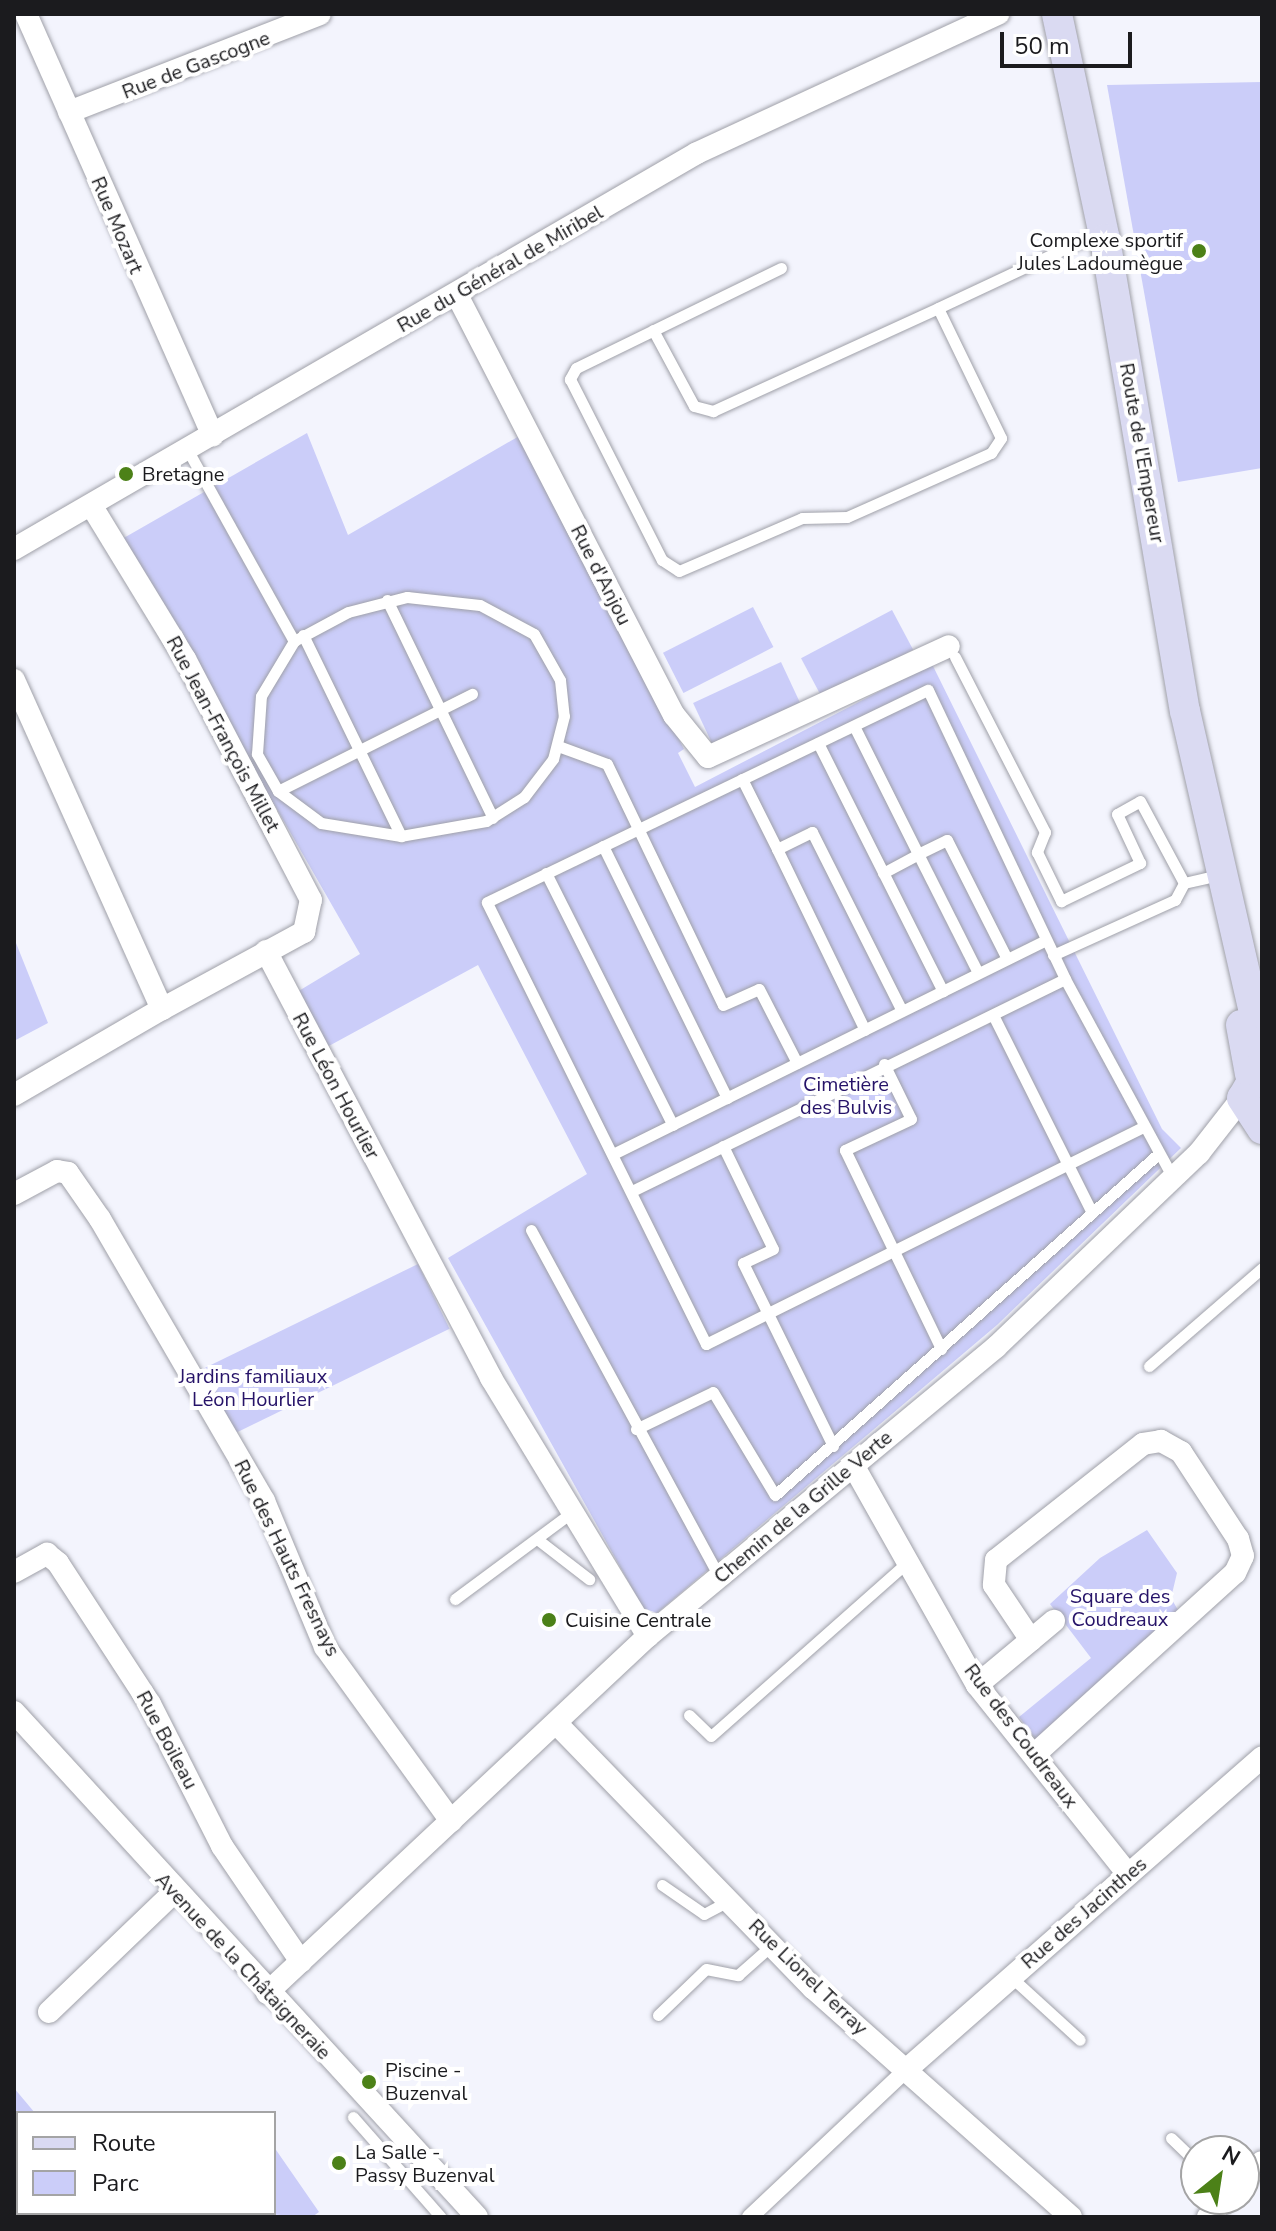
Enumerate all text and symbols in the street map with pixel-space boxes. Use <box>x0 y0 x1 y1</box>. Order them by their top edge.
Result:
scale bar <box>1004 16 1136 66</box>
street label: Rue de Gascogne <box>119 26 273 104</box>
text: 50 m <box>1014 30 1070 62</box>
street label: Rue Mozart <box>86 173 148 277</box>
street label: Rue du Général de Miribel <box>393 200 607 338</box>
place label: Complexe sportif Jules Ladoumègue <box>1017 228 1183 275</box>
marker: Complexe sportif Jules Ladoumègue <box>1190 242 1208 260</box>
street label: Route de l'Empereur <box>1114 361 1170 545</box>
place label: Bretagne <box>142 462 225 486</box>
marker: Bretagne <box>117 465 135 483</box>
street label: Rue d'Anjou <box>565 521 637 629</box>
street label: Rue Jean-François Millet <box>161 632 285 836</box>
street label: Rue Léon Hourlier <box>287 1009 385 1163</box>
park label: Cimetière des Bulvis <box>800 1072 892 1119</box>
park label: Jardins familiaux Léon Hourlier <box>179 1364 327 1411</box>
street label: Chemin de la Grille Verte <box>709 1425 897 1589</box>
street label: Rue des Hauts Fresnays <box>229 1456 345 1660</box>
park label: Square des Coudreaux <box>1070 1585 1170 1632</box>
place label: Cuisine Centrale <box>565 1608 711 1632</box>
marker: Cuisine Centrale <box>540 1611 558 1629</box>
street label: Rue des Coudreaux <box>959 1659 1083 1813</box>
street label: Rue Boileau <box>131 1687 203 1793</box>
street label: Rue des Jacinthes <box>1016 1852 1152 1974</box>
street label: Avenue de la Châtaigneraie <box>150 1868 336 2064</box>
street label: Rue Lionel Terray <box>743 1914 873 2040</box>
place label: Piscine - Buzenval <box>385 2058 467 2105</box>
marker: Piscine - Buzenval <box>360 2073 378 2091</box>
legend <box>16 2111 276 2215</box>
text: Route <box>92 2127 156 2159</box>
north arrow <box>1180 2135 1260 2215</box>
text: N <box>1216 2139 1246 2173</box>
place label: La Salle - Passy Buzenval <box>355 2140 495 2187</box>
marker: La Salle - Passy Buzenval <box>330 2154 348 2172</box>
text: Parc <box>92 2167 139 2199</box>

